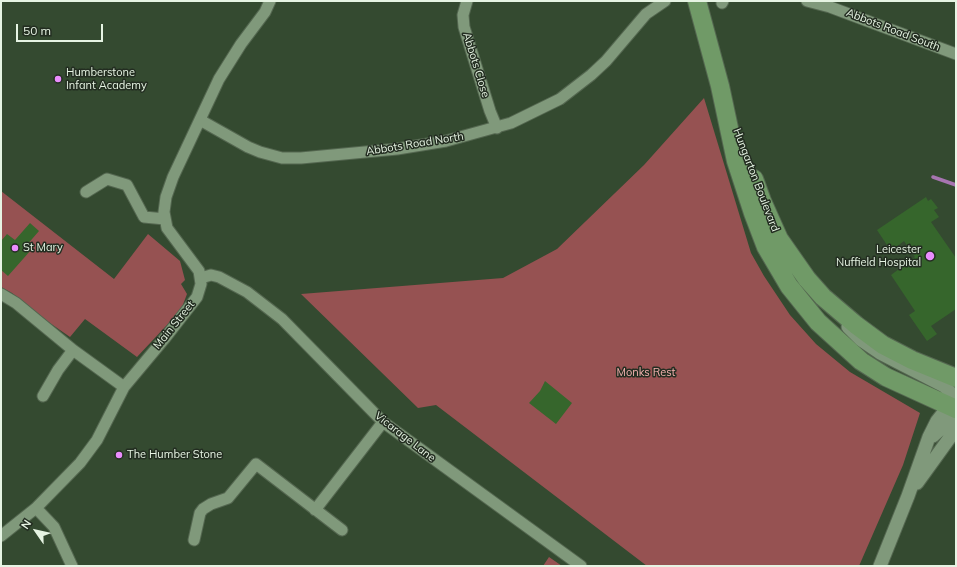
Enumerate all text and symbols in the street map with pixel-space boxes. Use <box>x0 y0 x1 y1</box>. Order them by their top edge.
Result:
street label: Abbots Road South <box>844 6 942 54</box>
scale bar <box>18 16 105 42</box>
text: 50 m <box>23 23 51 38</box>
street label: Abbots Close <box>460 31 492 99</box>
place label: Humberstone Infant Academy <box>66 66 147 92</box>
marker: Humberstone Infant Academy <box>53 74 63 84</box>
street label: Hungarton Boulevard <box>730 126 782 234</box>
street label: Abbots Road North <box>365 130 465 158</box>
place label: St Mary <box>23 241 63 255</box>
marker: St Mary <box>10 243 20 253</box>
place label: Leicester Nuffield Hospital <box>836 243 921 269</box>
marker: Leicester Nuffield Hospital <box>924 250 936 262</box>
street label: Main Street <box>150 298 198 352</box>
park label: Monks Rest <box>617 366 675 380</box>
street label: Vicarage Lane <box>372 409 438 465</box>
place label: The Humber Stone <box>127 448 222 462</box>
marker: The Humber Stone <box>114 450 124 460</box>
north arrow <box>16 511 56 551</box>
text: N <box>18 517 34 532</box>

